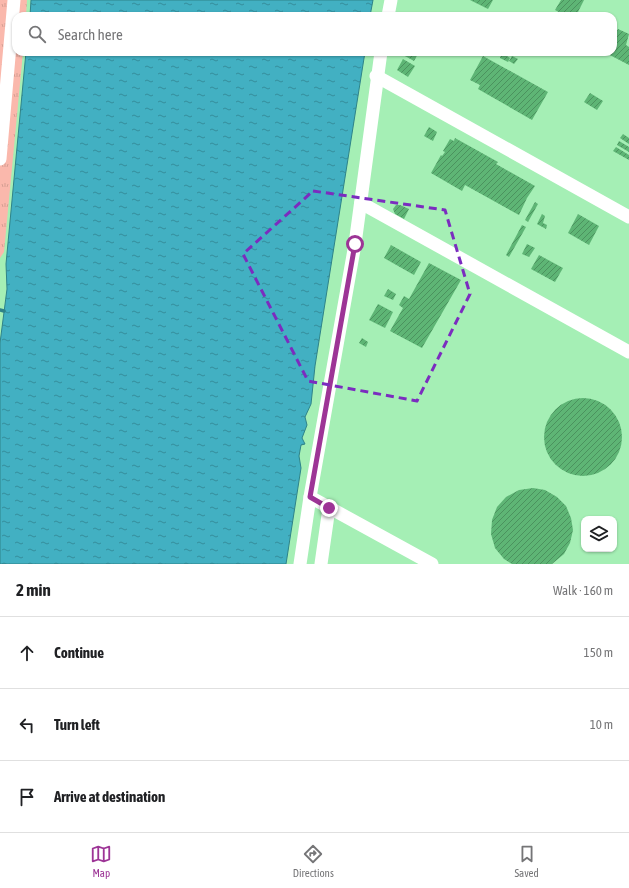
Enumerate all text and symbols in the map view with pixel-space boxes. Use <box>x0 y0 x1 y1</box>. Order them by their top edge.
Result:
search box <box>12 12 617 56</box>
icon: search <box>26 23 48 45</box>
text: Search here <box>58 26 123 43</box>
route start <box>346 235 364 253</box>
route end <box>320 499 338 517</box>
map controls <box>581 516 617 552</box>
button: layers <box>581 516 617 552</box>
text: 2 min <box>16 580 51 600</box>
text: Walk · 160 m <box>553 583 613 598</box>
icon: ahead <box>16 642 38 664</box>
text: Continue <box>54 644 104 661</box>
text: 150 m <box>584 645 613 660</box>
icon: left <box>16 714 38 736</box>
text: Turn left <box>54 716 100 733</box>
text: 10 m <box>590 717 613 732</box>
icon: arrive <box>16 786 38 808</box>
text: Arrive at destination <box>54 788 165 805</box>
tab: Map <box>90 843 112 879</box>
tab: Directions <box>293 843 334 879</box>
tab: Saved <box>514 843 539 879</box>

